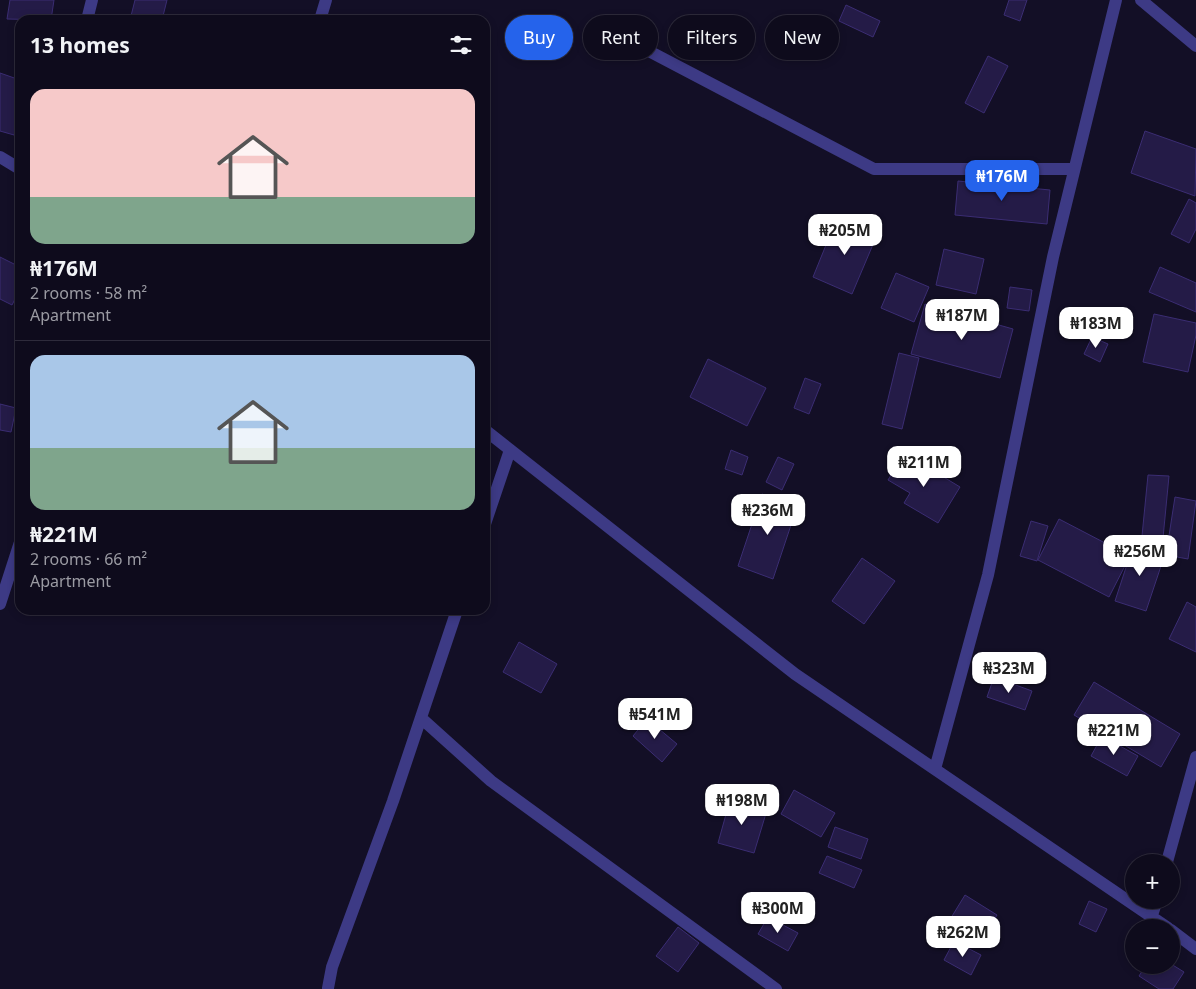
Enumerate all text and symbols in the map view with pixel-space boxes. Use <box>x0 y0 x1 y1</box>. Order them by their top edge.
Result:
chip: Buy <box>505 15 573 60</box>
chip: Rent <box>583 15 658 60</box>
chip: Filters <box>668 15 755 60</box>
chip: New <box>765 15 839 60</box>
text: 13 homes <box>30 31 130 59</box>
icon: filters <box>447 31 475 59</box>
icon: home <box>208 122 298 212</box>
pin: ₦176M <box>967 160 1037 202</box>
text: ₦176M <box>976 165 1028 187</box>
pin: ₦205M <box>810 214 880 256</box>
text: ₦205M <box>819 219 871 241</box>
text: ₦176M <box>30 254 98 282</box>
text: 2 rooms · 58 m² <box>30 282 147 304</box>
pin: ₦187M <box>927 298 997 341</box>
text: Apartment <box>30 304 111 326</box>
text: ₦187M <box>936 304 988 326</box>
pin: ₦183M <box>1061 306 1131 349</box>
text: ₦183M <box>1070 312 1122 334</box>
icon: home <box>208 387 298 477</box>
pin: ₦211M <box>889 446 959 488</box>
text: ₦211M <box>898 451 950 473</box>
pin: ₦236M <box>733 494 803 536</box>
text: ₦236M <box>742 499 794 521</box>
text: ₦221M <box>30 520 98 548</box>
pin: ₦256M <box>1105 534 1175 577</box>
text: ₦256M <box>1114 540 1166 562</box>
text: 2 rooms · 66 m² <box>30 548 147 570</box>
text: Apartment <box>30 570 111 592</box>
pin: ₦323M <box>974 652 1044 694</box>
text: ₦323M <box>983 657 1035 679</box>
pin: ₦541M <box>620 698 690 740</box>
text: ₦541M <box>629 703 681 725</box>
pin: ₦221M <box>1079 714 1149 756</box>
text: ₦221M <box>1088 719 1140 741</box>
pin: ₦198M <box>707 784 777 826</box>
text: ₦198M <box>716 789 768 811</box>
map controls <box>1125 854 1180 974</box>
button: + <box>1125 854 1180 909</box>
pin: ₦300M <box>743 892 813 934</box>
text: ₦300M <box>752 897 804 919</box>
pin: ₦262M <box>928 916 998 958</box>
button: − <box>1125 919 1180 974</box>
text: ₦262M <box>937 921 989 943</box>

